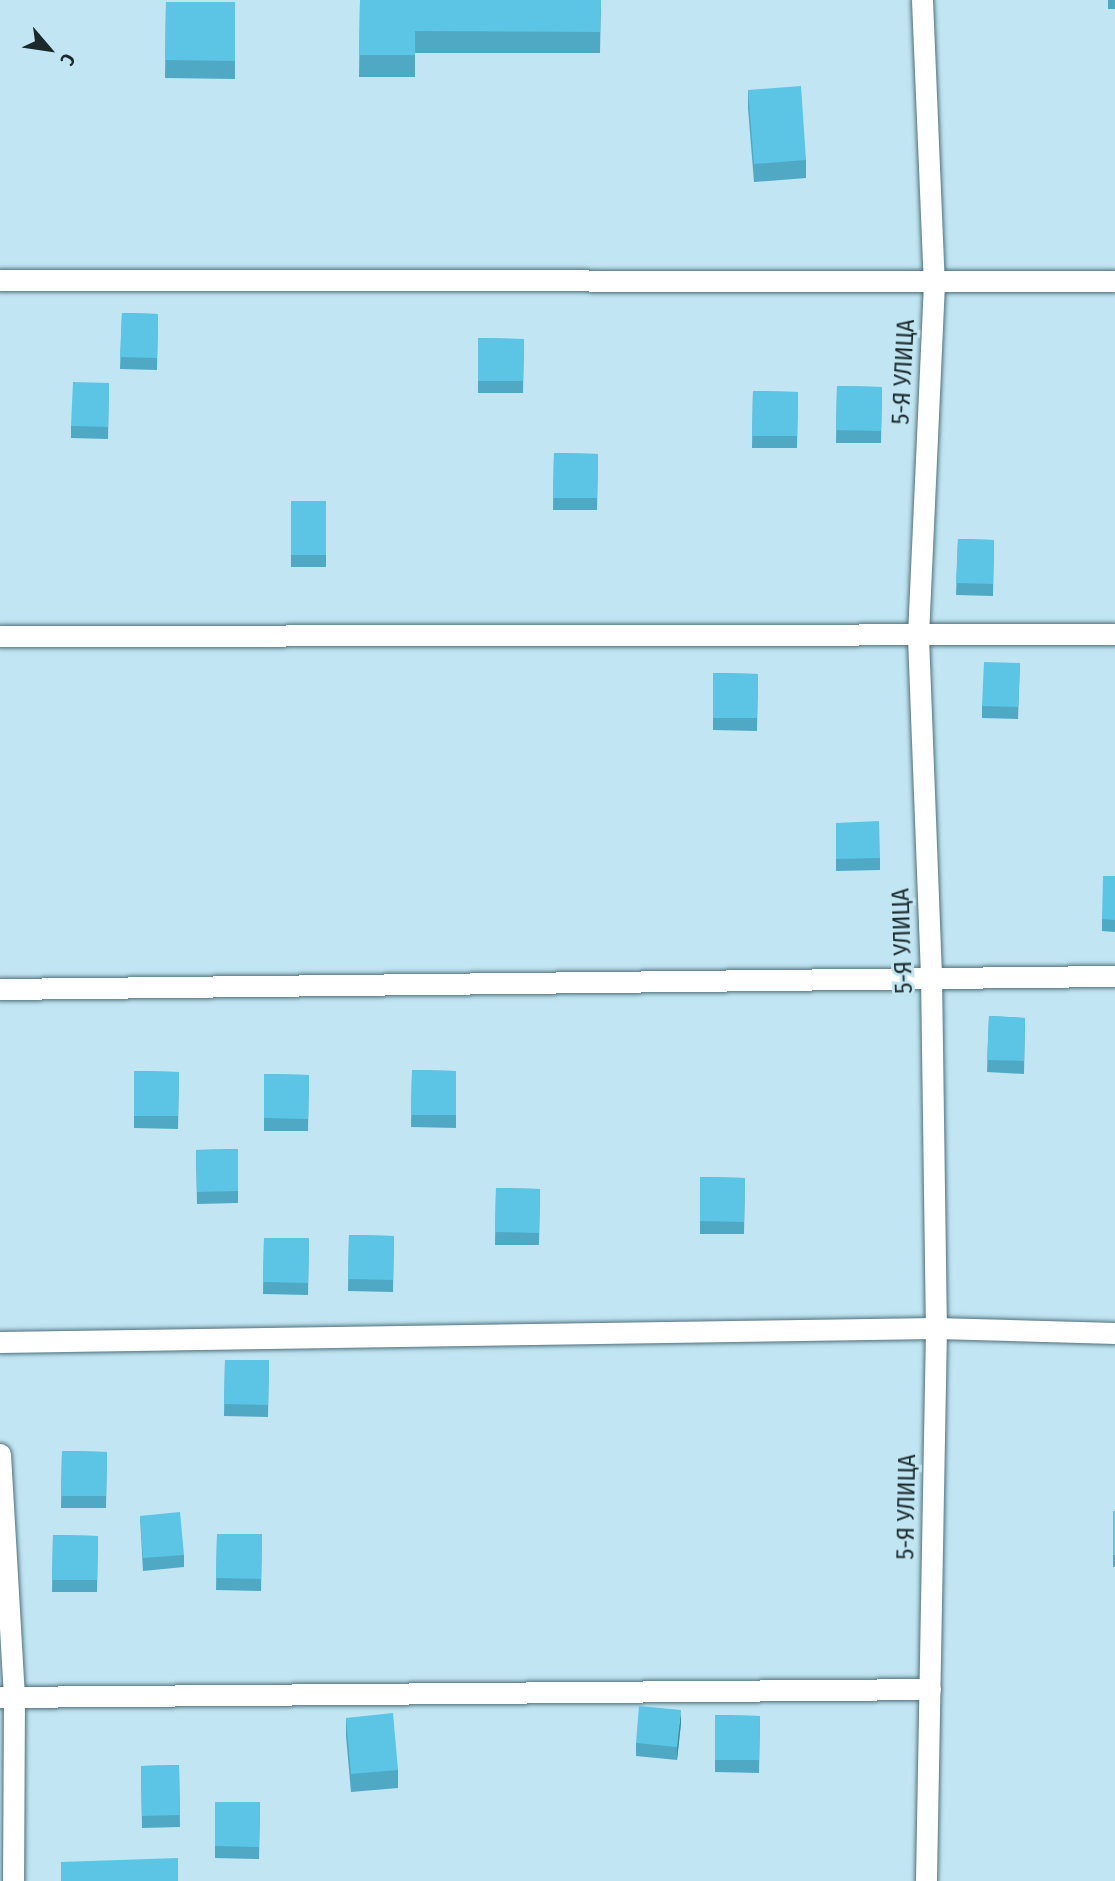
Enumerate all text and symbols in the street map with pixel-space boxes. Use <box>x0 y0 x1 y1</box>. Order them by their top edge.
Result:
north arrow <box>14 14 84 84</box>
text: С <box>55 49 80 69</box>
street label: 5-Я УЛИЦА <box>887 319 921 425</box>
street label: 5-Я УЛИЦА <box>887 888 919 994</box>
street label: 5-Я УЛИЦА <box>892 1454 922 1560</box>

